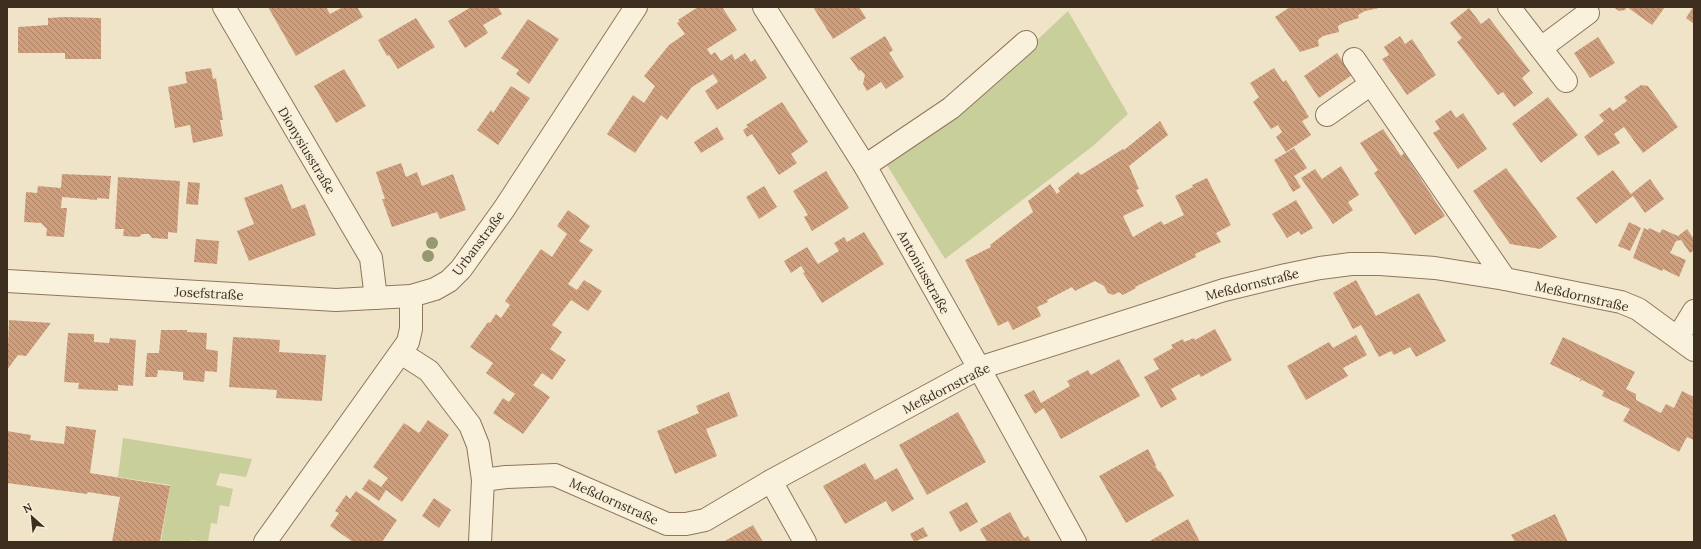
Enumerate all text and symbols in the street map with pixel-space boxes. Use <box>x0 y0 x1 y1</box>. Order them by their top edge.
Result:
street label: Dionysiusstraße <box>274 104 339 197</box>
street label: Urbanstraße <box>449 208 508 279</box>
street label: Antoniusstraße <box>893 227 954 317</box>
street label: Meßdornstraße <box>1204 265 1301 304</box>
street label: Meßdornstraße <box>1533 277 1630 316</box>
street label: Josefstraße <box>173 283 244 304</box>
street label: Meßdornstraße <box>900 359 993 418</box>
street label: Meßdornstraße <box>567 474 661 529</box>
north arrow <box>12 497 52 537</box>
text: N <box>20 500 35 516</box>

